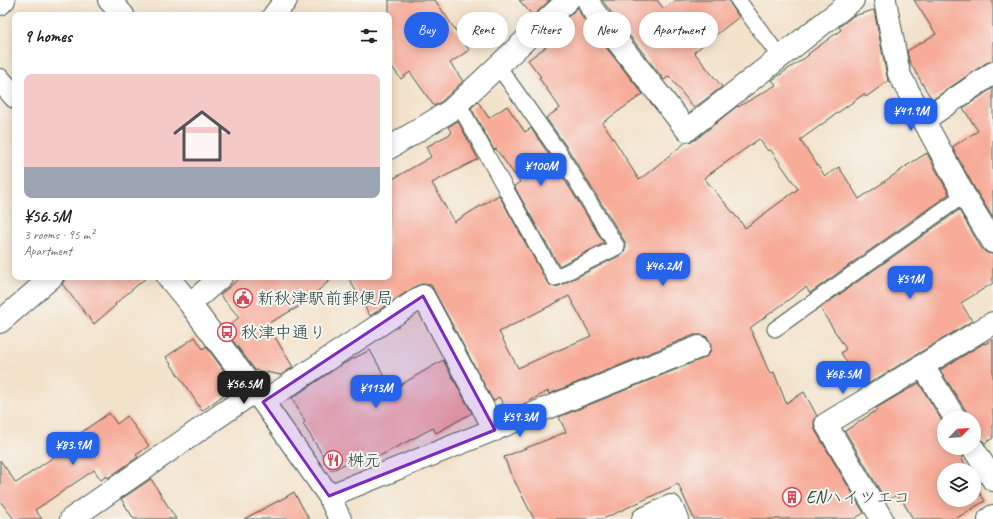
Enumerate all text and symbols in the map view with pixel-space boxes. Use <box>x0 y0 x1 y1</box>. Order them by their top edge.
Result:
chip: Buy <box>404 12 449 48</box>
chip: Rent <box>457 12 508 48</box>
chip: Filters <box>516 12 575 48</box>
chip: New <box>583 12 631 48</box>
chip: Apartment <box>639 12 718 48</box>
icon: filters <box>358 25 380 47</box>
text: 9 homes <box>24 26 72 47</box>
pin: ¥41.9M <box>878 98 944 132</box>
icon: home <box>166 100 238 172</box>
text: ¥41.9M <box>893 103 929 119</box>
pin: ¥100M <box>513 153 569 187</box>
text: ¥100M <box>525 158 557 174</box>
text: ¥56.5M <box>24 206 70 227</box>
text: 3 rooms · 95 m² <box>24 227 94 243</box>
text: Apartment <box>24 243 72 259</box>
pin: ¥46.2M <box>630 253 696 287</box>
text: ¥46.2M <box>645 258 681 274</box>
pin: ¥51M <box>886 266 934 300</box>
text: ¥51M <box>897 271 923 287</box>
public building icon: 新秋津駅前郵便局 <box>232 287 254 309</box>
place label: 新秋津駅前郵便局 <box>257 288 393 309</box>
bus stop icon: 秋津中通り <box>216 321 238 343</box>
place label: 秋津中通り <box>241 322 326 343</box>
pin: ¥68.5M <box>810 361 876 395</box>
text: ¥68.5M <box>825 366 861 382</box>
pin: ¥56.5M <box>211 371 277 405</box>
pin: ¥113M <box>348 375 404 409</box>
text: ¥56.5M <box>226 376 262 392</box>
text: ¥113M <box>360 380 392 396</box>
pin: ¥59.3M <box>487 404 553 438</box>
text: ¥59.3M <box>502 409 538 425</box>
north arrow <box>937 411 981 455</box>
map controls <box>937 411 981 507</box>
pin: ¥83.9M <box>40 432 106 466</box>
text: ¥83.9M <box>55 437 91 453</box>
restaurant icon: 桝元 <box>322 449 344 471</box>
place label: 桝元 <box>347 450 381 471</box>
button: layers <box>937 463 981 507</box>
building icon: ENハイツエコ <box>781 486 803 508</box>
place label: ENハイツエコ <box>806 487 910 508</box>

